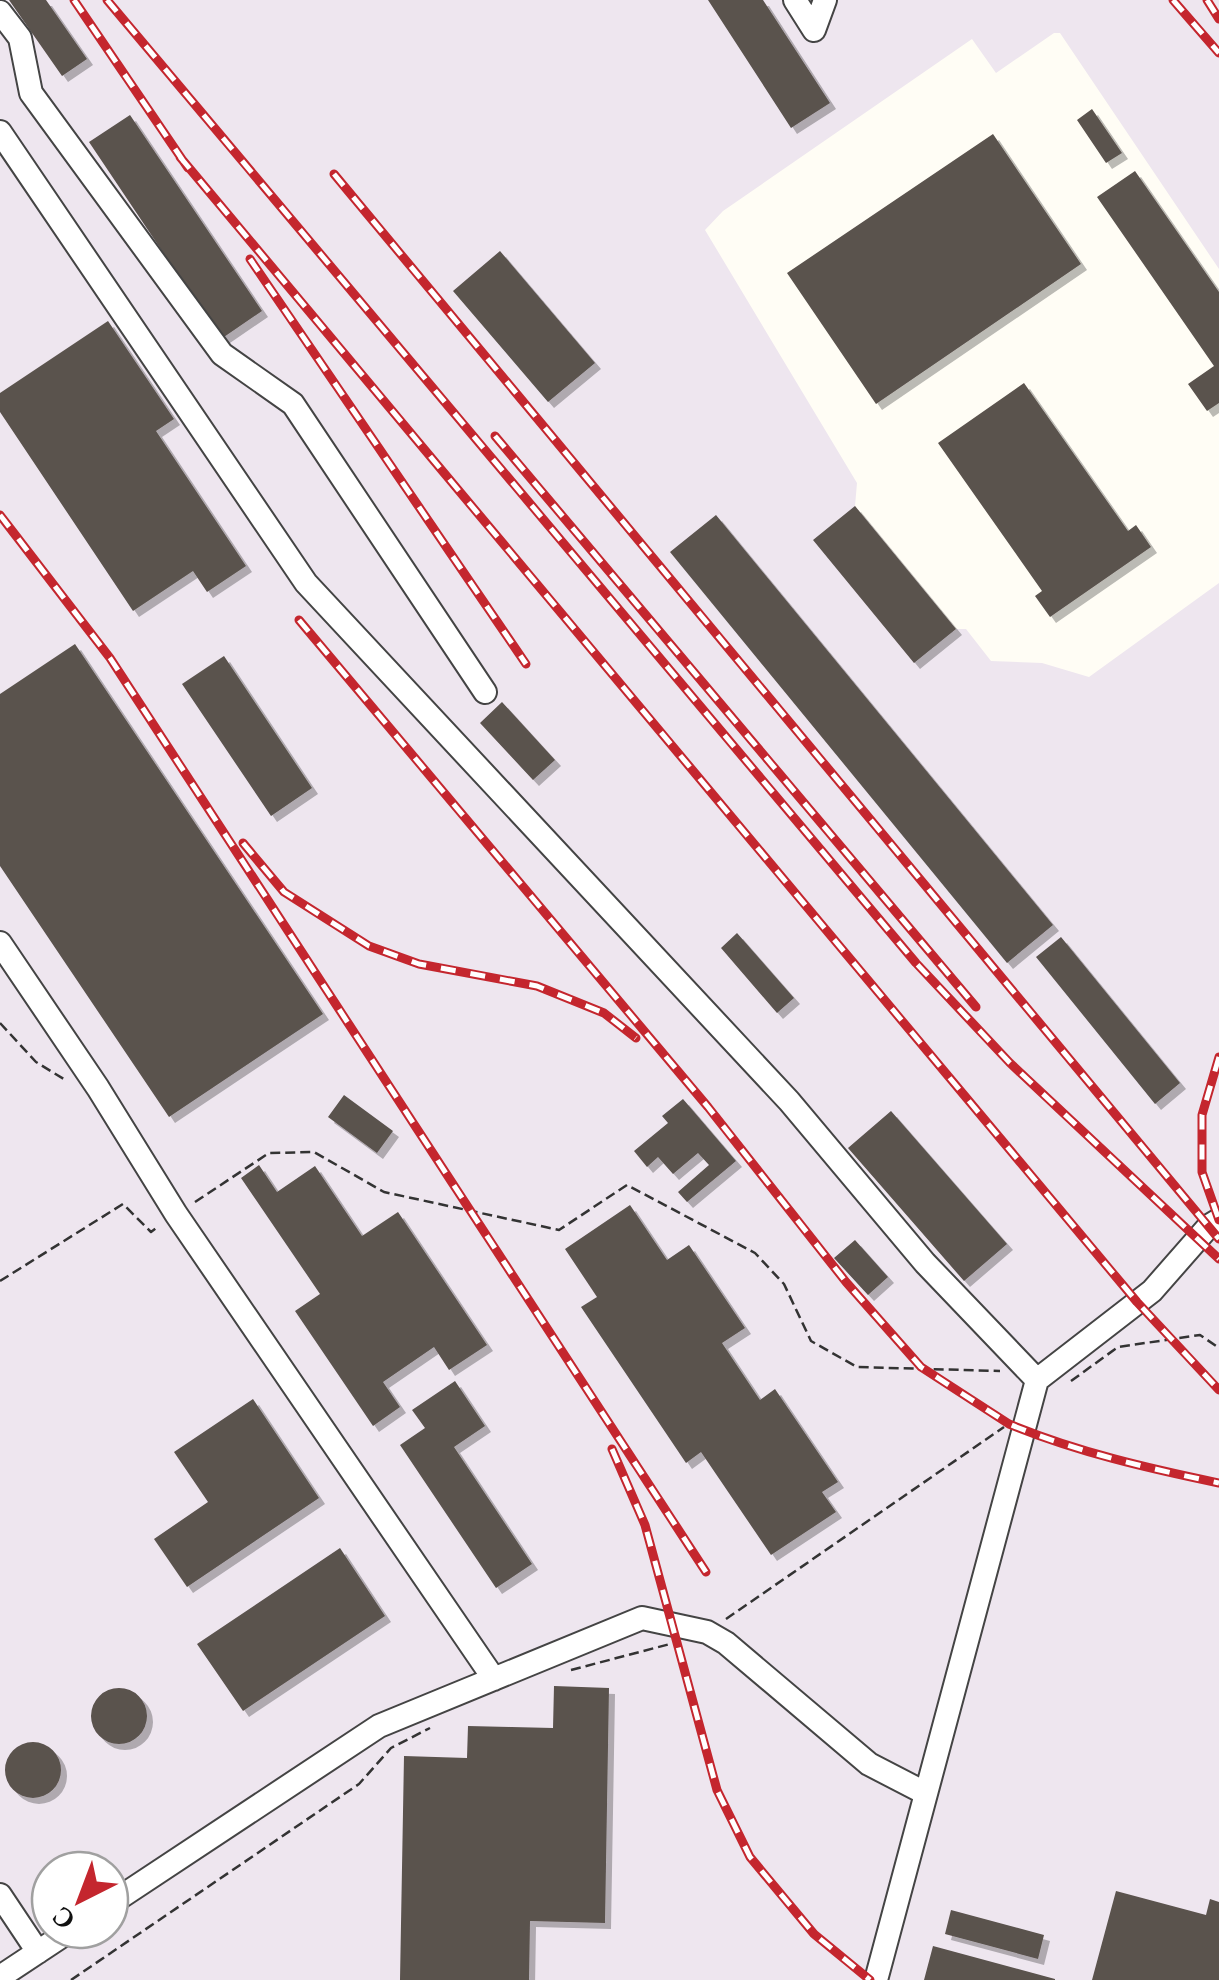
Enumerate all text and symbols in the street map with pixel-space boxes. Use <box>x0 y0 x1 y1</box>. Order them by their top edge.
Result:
north arrow <box>30 1850 130 1950</box>
text: С <box>42 1895 86 1940</box>

